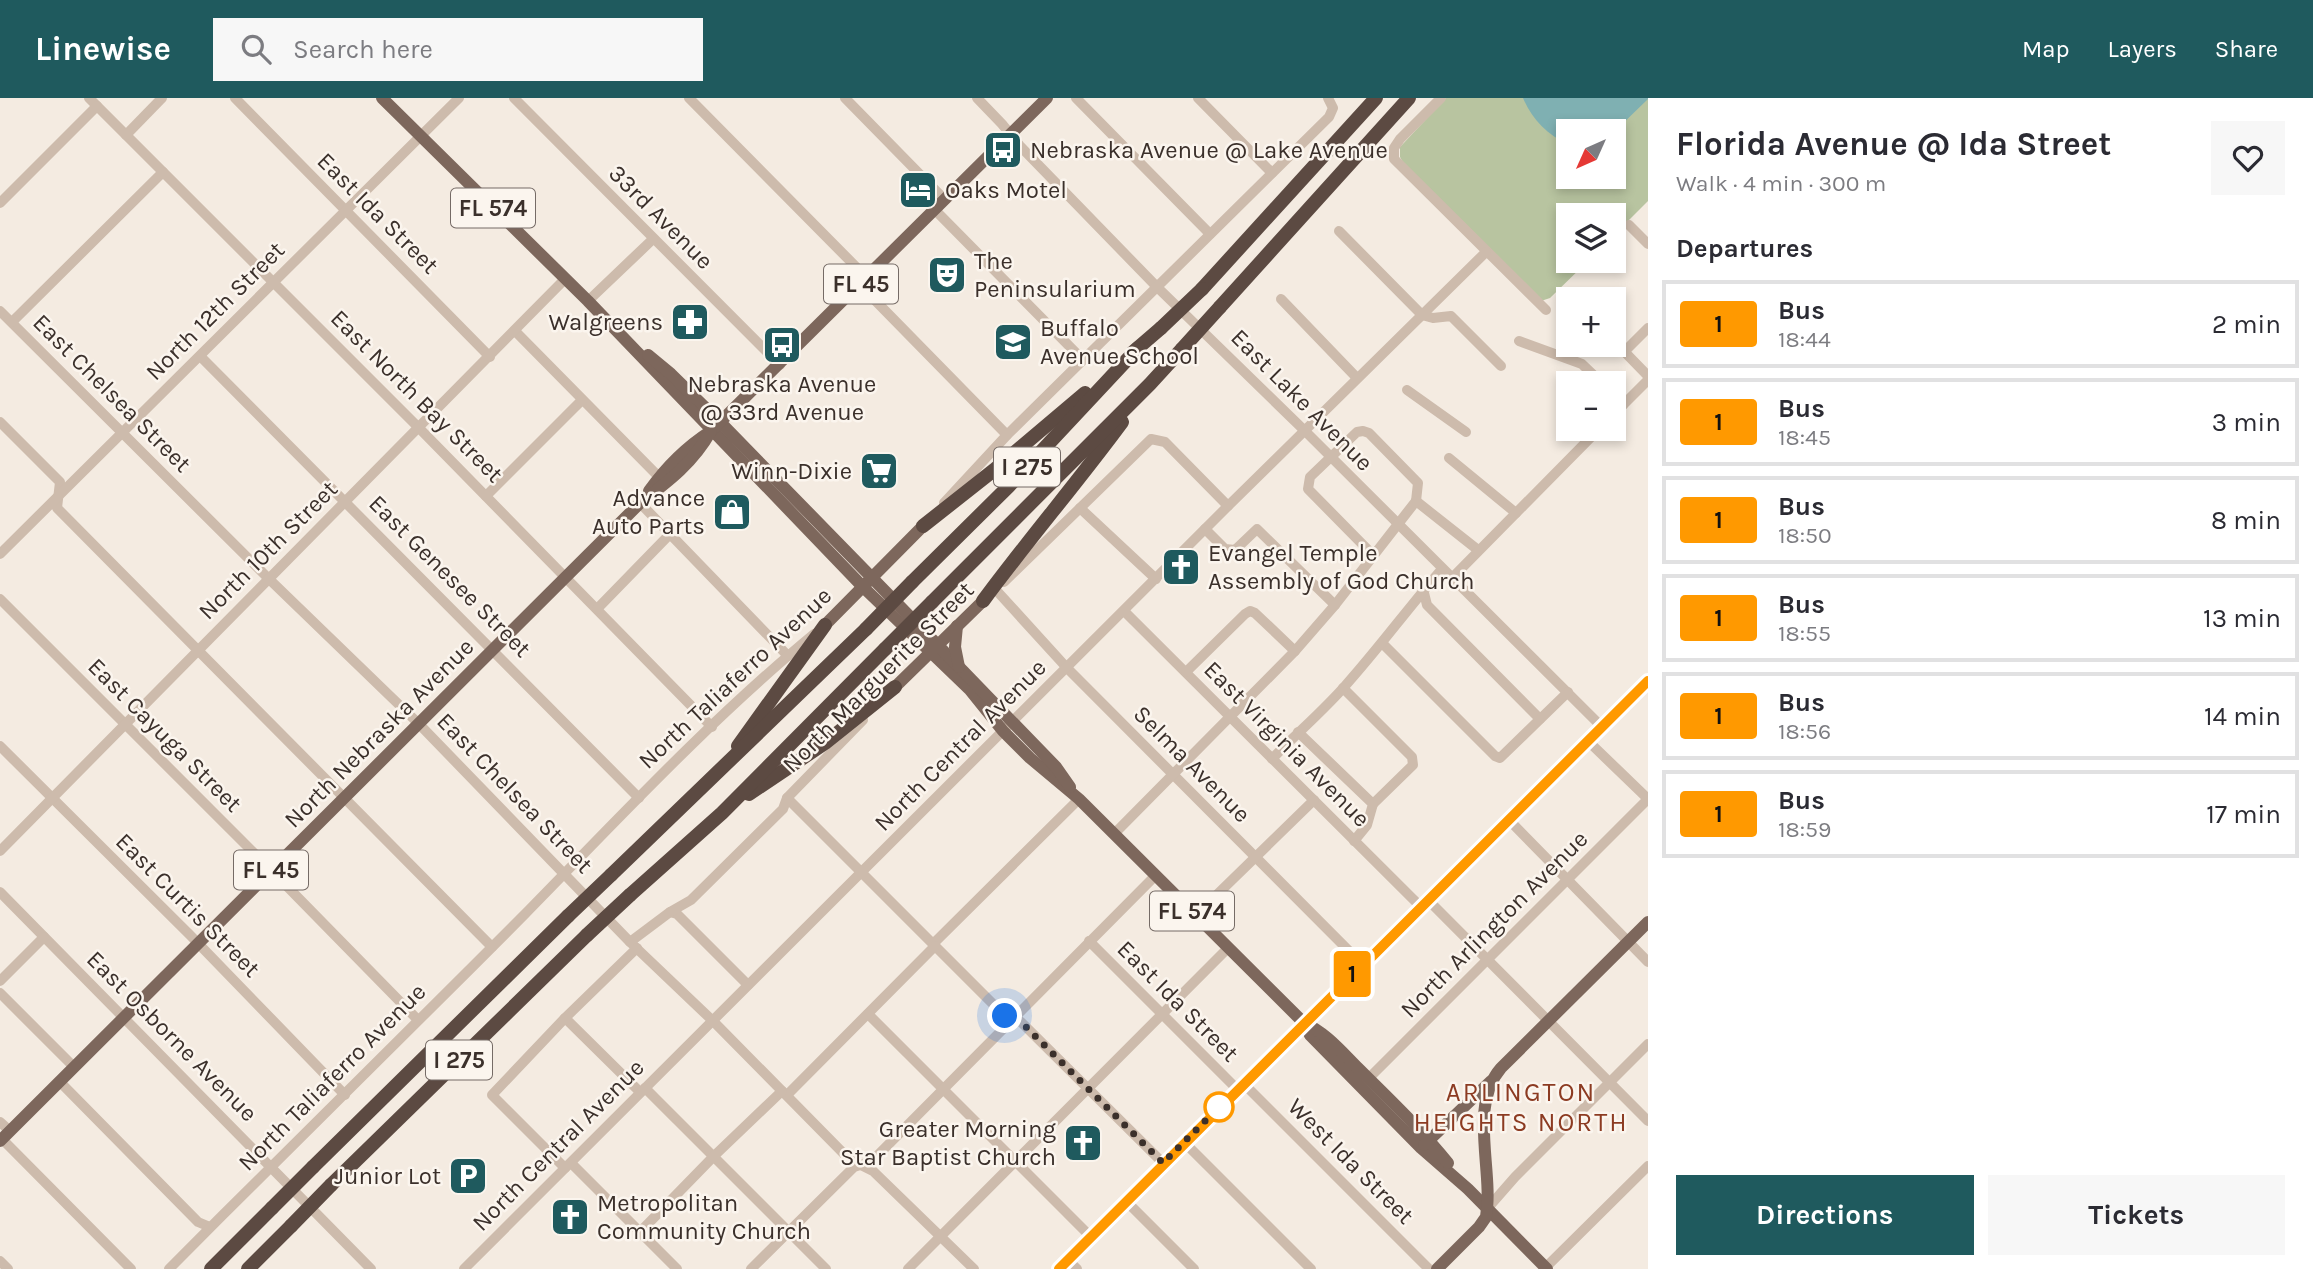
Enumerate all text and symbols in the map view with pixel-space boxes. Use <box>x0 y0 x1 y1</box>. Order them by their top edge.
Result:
search box <box>213 18 703 81</box>
text: Linewise <box>35 30 171 68</box>
icon: search <box>237 30 275 68</box>
text: Search here <box>293 34 433 65</box>
text: Map <box>2022 35 2070 63</box>
text: Layers <box>2108 35 2177 63</box>
text: Share <box>2215 35 2278 63</box>
north arrow <box>1556 119 1626 189</box>
map controls <box>1556 119 1626 441</box>
button: heart <box>2211 121 2285 195</box>
text: Florida Avenue @ Ida Street <box>1676 125 2111 163</box>
bus stop icon: Nebraska Avenue @ Lake Avenue <box>982 129 1024 171</box>
place label: Nebraska Avenue @ Lake Avenue <box>1030 136 1388 164</box>
street label: East Ida Street <box>312 147 444 279</box>
street label: 33rd Avenue <box>603 159 719 275</box>
hotel icon: Oaks Motel <box>897 169 939 211</box>
text: Walk · 4 min · 300 m <box>1676 170 1886 197</box>
place label: Oaks Motel <box>945 176 1067 204</box>
road number: FL 574 <box>451 188 535 228</box>
button: layers <box>1556 203 1626 273</box>
text: Departures <box>1676 233 1813 264</box>
street label: North 12th Street <box>140 236 290 386</box>
place label: The Peninsularium <box>974 247 1136 303</box>
theatre icon: The Peninsularium <box>926 254 968 296</box>
road number: FL 45 <box>824 265 898 304</box>
button: + <box>1556 287 1626 357</box>
text: Bus <box>1778 295 1825 326</box>
pharmacy icon: Walgreens <box>669 301 711 343</box>
street label: East North Bay Street <box>325 304 509 488</box>
street label: East Chelsea Street <box>27 308 197 478</box>
place label: Walgreens <box>548 308 663 336</box>
text: 2 min <box>2212 309 2281 340</box>
text: 1 <box>1714 310 1723 338</box>
place label: Buffalo Avenue School <box>1040 314 1199 370</box>
school or university icon: Buffalo Avenue School <box>992 321 1034 363</box>
street label: East Lake Avenue <box>1225 323 1379 477</box>
bus stop icon: Nebraska Avenue @ 33rd Avenue <box>761 324 803 366</box>
text: 18:44 <box>1778 326 1831 353</box>
place label: Nebraska Avenue @ 33rd Avenue <box>688 370 876 426</box>
button: − <box>1556 371 1626 441</box>
text: Bus <box>1778 393 1825 424</box>
text: 3 min <box>2212 407 2281 438</box>
text: 1 <box>1714 408 1723 436</box>
text: 18:45 <box>1778 424 1831 451</box>
road number: I 275 <box>994 448 1060 486</box>
supermarket icon: Winn-Dixie <box>858 450 900 492</box>
place label: Winn-Dixie <box>731 457 852 485</box>
street label: North 10th Street <box>193 475 343 625</box>
place label: Advance Auto Parts <box>592 484 705 540</box>
street label: East Genesee Street <box>363 489 537 663</box>
shop icon: Advance Auto Parts <box>711 491 753 533</box>
text: Bus <box>1778 491 1825 522</box>
text: 8 min <box>2211 505 2281 536</box>
text: 1 <box>1714 506 1723 534</box>
text: 18:50 <box>1778 522 1832 549</box>
place label: Evangel Temple Assembly of God Church <box>1208 539 1474 595</box>
church icon: Evangel Temple Assembly of God Church <box>1160 546 1202 588</box>
street label: North Marguerite Street <box>777 576 979 778</box>
street label: North Taliaferro Avenue <box>633 581 837 775</box>
text: Bus <box>1778 589 1825 620</box>
text: 13 min <box>2203 603 2281 634</box>
text: 1 <box>1714 604 1723 632</box>
text: 18:55 <box>1778 620 1831 647</box>
street label: North Nebraska Avenue <box>278 632 480 834</box>
street label: East Cayuga Street <box>82 652 248 818</box>
street label: North Central Avenue <box>868 653 1052 837</box>
street label: East Virginia Avenue <box>1198 655 1376 833</box>
text: Bus <box>1778 687 1825 718</box>
street label: Selma Avenue <box>1128 700 1256 828</box>
text: 14 min <box>2204 701 2281 732</box>
text: 1 <box>1714 702 1723 730</box>
street label: East Chelsea Street <box>431 707 599 879</box>
text: 18:56 <box>1778 718 1831 745</box>
text: Bus <box>1778 785 1825 816</box>
text: 17 min <box>2206 799 2281 830</box>
text: 1 <box>1714 800 1723 828</box>
text: 18:59 <box>1778 816 1831 843</box>
street label: North Arlington Avenue <box>1395 825 1593 1023</box>
street label: East Curtis Street <box>110 827 266 983</box>
road number: FL 45 <box>234 850 308 890</box>
road number: FL 574 <box>1150 891 1234 930</box>
street label: East Ida Street <box>1112 935 1244 1067</box>
street label: East Osborne Avenue <box>81 945 263 1127</box>
line badge: 1 <box>1329 951 1375 997</box>
text: 1 <box>1348 960 1356 988</box>
street label: North Taliaferro Avenue <box>233 978 431 1176</box>
your location <box>987 998 1022 1033</box>
road number: I 275 <box>426 1040 492 1079</box>
street label: North Central Avenue <box>466 1053 650 1237</box>
district label: ARLINGTON HEIGHTS NORTH <box>1413 1077 1629 1138</box>
unlabelled marker <box>1204 1092 1234 1122</box>
street label: West Ida Street <box>1282 1092 1420 1230</box>
place label: Greater Morning Star Baptist Church <box>840 1115 1056 1171</box>
church icon: Greater Morning Star Baptist Church <box>1062 1122 1104 1164</box>
parking icon: Junior Lot <box>447 1155 489 1197</box>
place label: Junior Lot <box>334 1162 441 1190</box>
button: Directions <box>1676 1175 1974 1255</box>
button: Tickets <box>1988 1175 2285 1255</box>
place label: Metropolitan Community Church <box>597 1189 811 1245</box>
church icon: Metropolitan Community Church <box>549 1196 591 1238</box>

